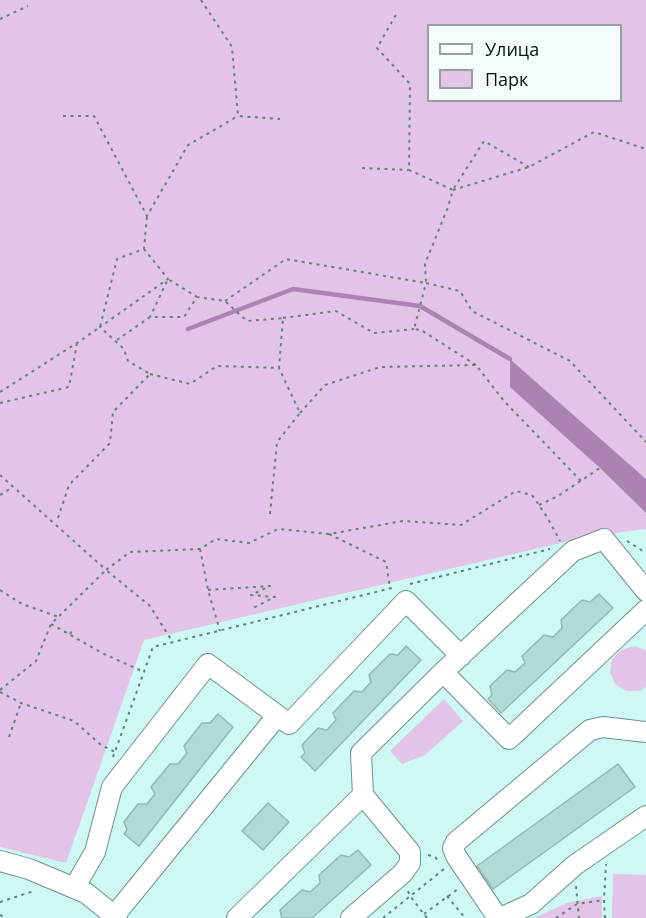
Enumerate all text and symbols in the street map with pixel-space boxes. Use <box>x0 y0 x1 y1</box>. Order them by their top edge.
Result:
legend <box>427 24 622 102</box>
text: Улица <box>485 37 539 61</box>
text: Парк <box>485 67 528 91</box>

